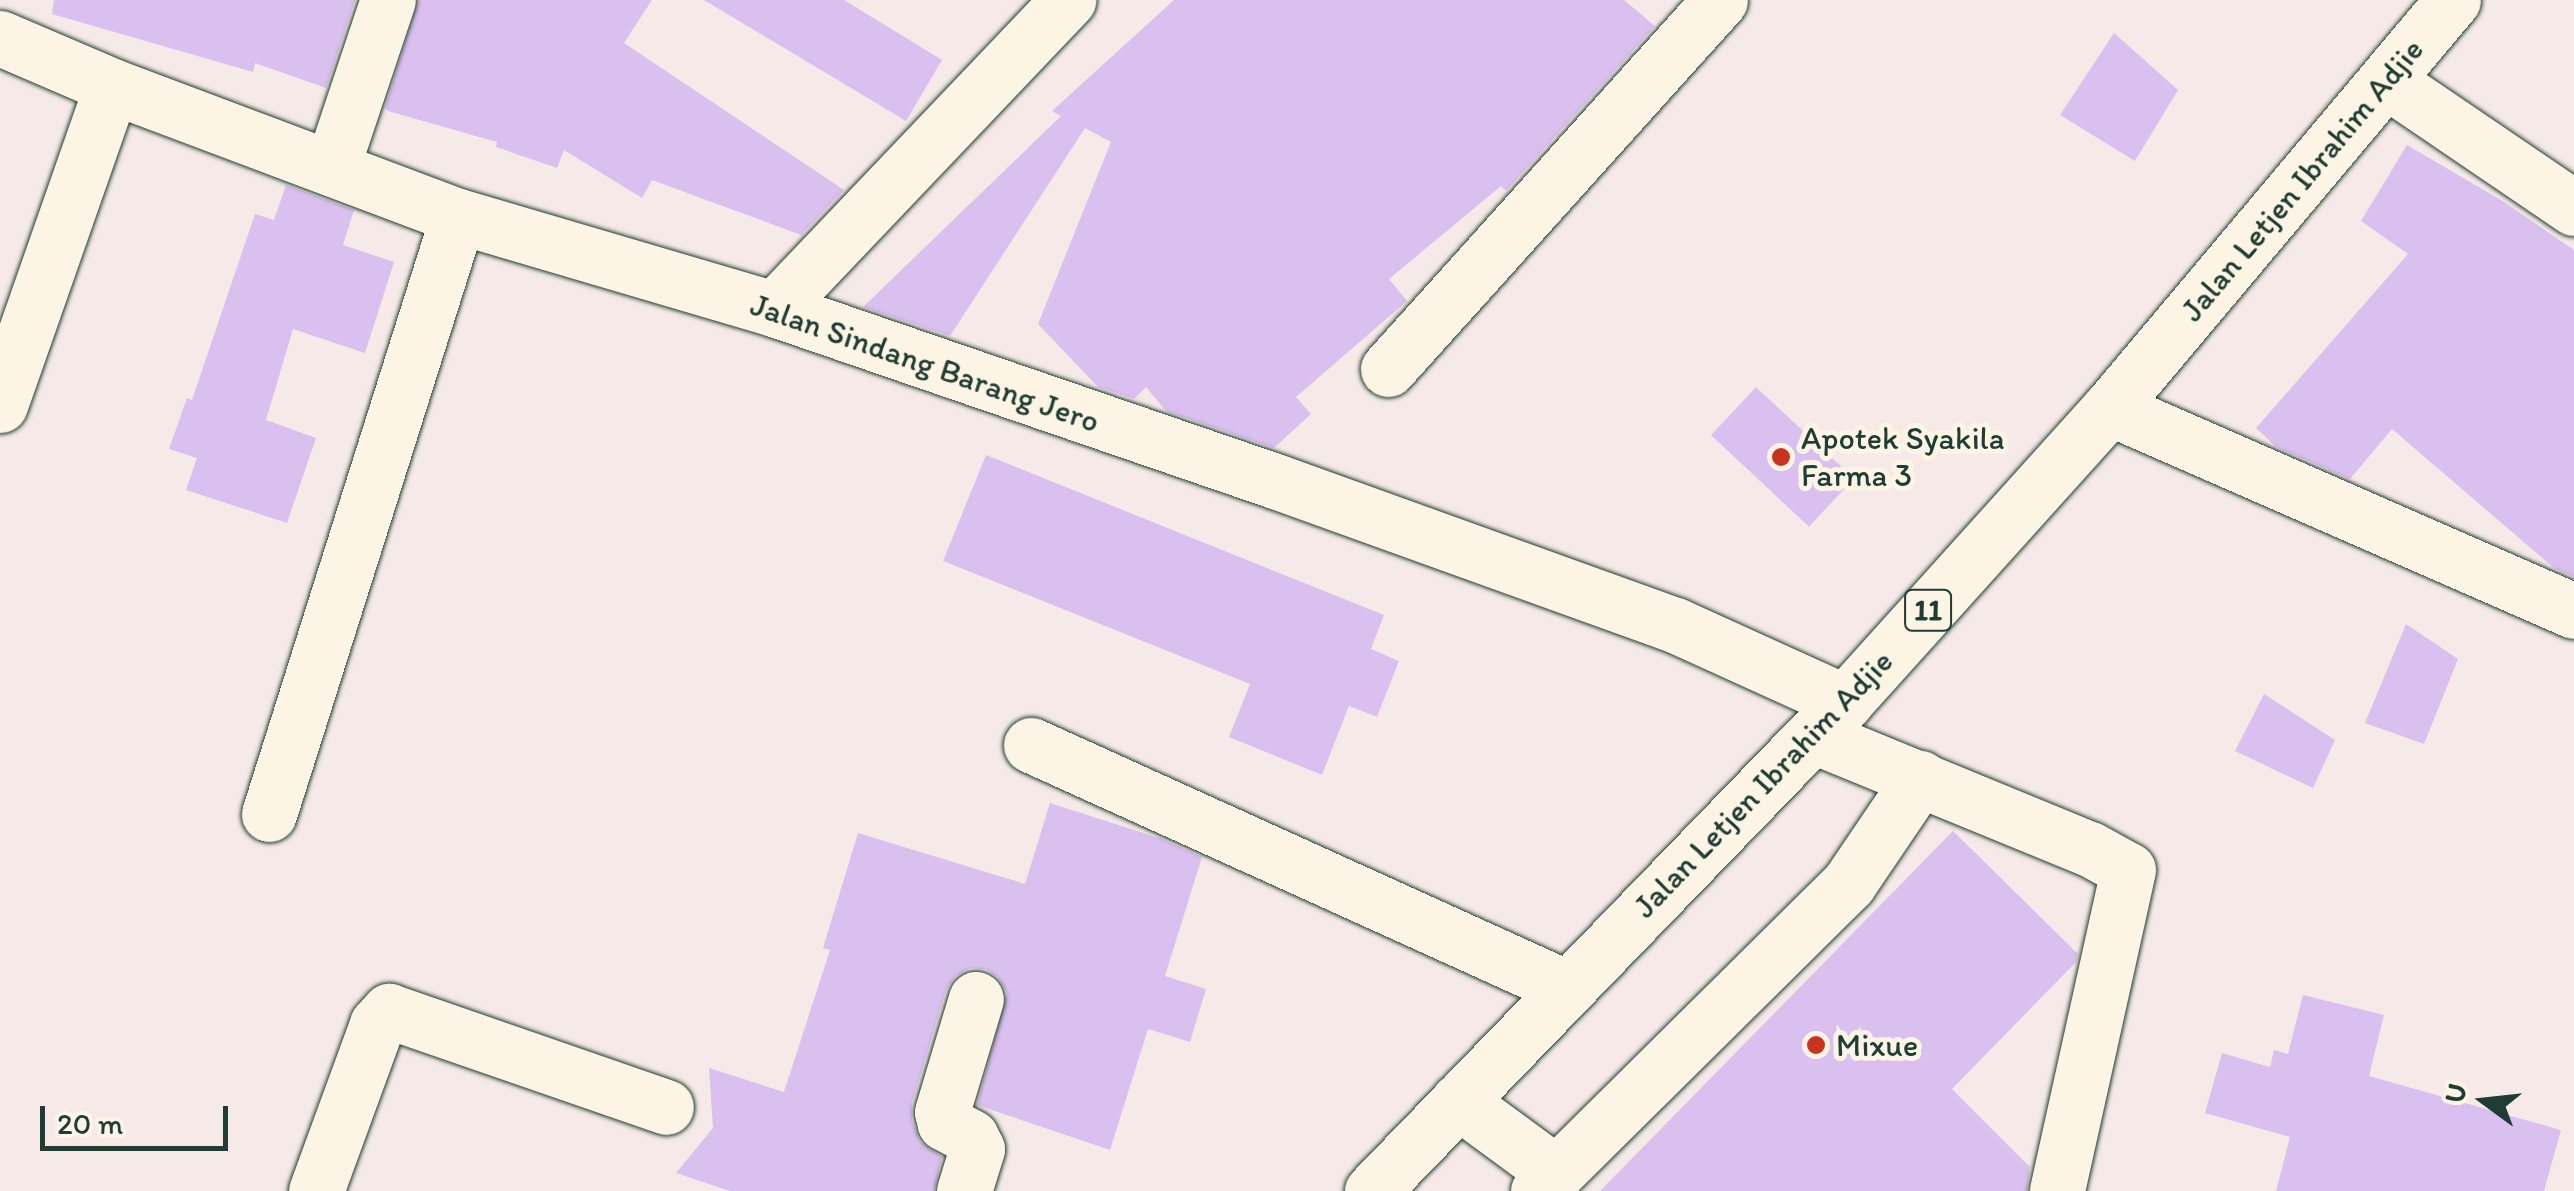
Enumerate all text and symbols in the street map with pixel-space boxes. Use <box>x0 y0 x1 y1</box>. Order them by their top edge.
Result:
street label: Jalan Letjen Ibrahim Adjie <box>2172 30 2432 330</box>
street label: Jalan Sindang Barang Jero <box>746 285 1104 441</box>
place label: Apotek Syakila Farma 3 <box>1801 420 2005 495</box>
marker: Apotek Syakila Farma 3 <box>1770 446 1792 468</box>
road number: 11 <box>1903 585 1953 635</box>
street label: Jalan Letjen Ibrahim Adjie <box>1625 642 1901 926</box>
place label: Mixue <box>1836 1026 1918 1064</box>
marker: Mixue <box>1805 1034 1827 1056</box>
north arrow <box>2434 1051 2534 1151</box>
text: U <box>2436 1080 2474 1107</box>
scale bar <box>45 1086 232 1148</box>
text: 20 m <box>57 1105 123 1142</box>

